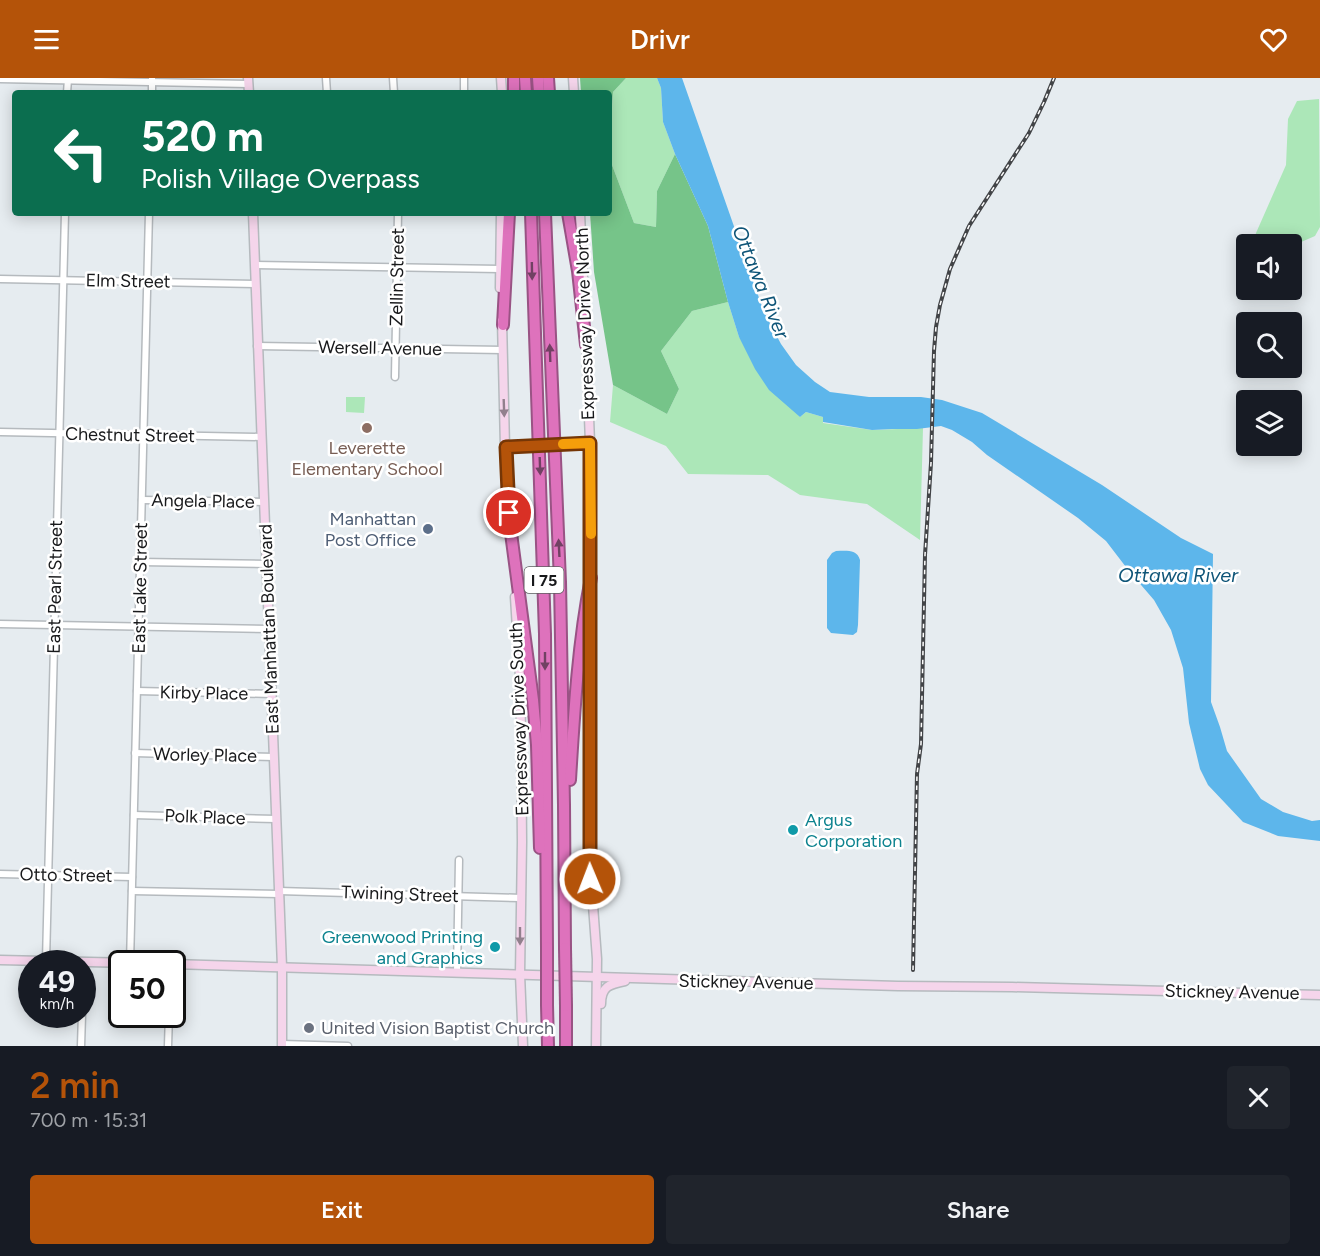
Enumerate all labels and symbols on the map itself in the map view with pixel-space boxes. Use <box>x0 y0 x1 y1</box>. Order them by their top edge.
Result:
water label: Ottawa River <box>727 222 795 343</box>
street label: Zellin Street <box>385 227 409 326</box>
street label: Expressway Drive North <box>571 227 599 421</box>
one-way arrow <box>527 262 537 281</box>
street label: Elm Street <box>85 269 171 293</box>
street label: Wersell Avenue <box>318 336 442 360</box>
one-way arrow <box>546 344 555 363</box>
one-way arrow <box>500 399 509 418</box>
marker: Leverette Elementary School <box>360 421 374 435</box>
street label: Chestnut Street <box>65 423 195 447</box>
place label: Leverette Elementary School <box>291 437 443 480</box>
one-way arrow <box>535 457 544 476</box>
pin <box>483 487 534 538</box>
street label: Angela Place <box>151 489 255 513</box>
place label: Manhattan Post Office <box>325 508 416 551</box>
street label: East Pearl Street <box>43 520 67 654</box>
street label: East Lake Street <box>128 522 152 654</box>
marker: Manhattan Post Office <box>421 522 435 536</box>
street label: East Manhattan Boulevard <box>254 523 284 735</box>
one-way arrow <box>554 538 563 557</box>
water label: Ottawa River <box>1118 563 1239 587</box>
road number: I 75 <box>524 567 564 593</box>
street label: Expressway Drive South <box>505 622 533 816</box>
one-way arrow <box>540 652 550 671</box>
street label: Kirby Place <box>160 681 249 705</box>
street label: Worley Place <box>153 743 257 767</box>
street label: Polk Place <box>164 805 246 829</box>
place label: Argus Corporation <box>805 809 902 852</box>
marker: Argus Corporation <box>786 823 800 837</box>
position arrow <box>558 847 622 911</box>
street label: Otto Street <box>19 863 113 887</box>
street label: Twining Street <box>341 881 459 907</box>
place label: Greenwood Printing and Graphics <box>322 926 483 969</box>
one-way arrow <box>516 926 525 945</box>
marker: Greenwood Printing and Graphics <box>488 940 502 954</box>
speed limit sign: 50 <box>108 950 186 1028</box>
street label: Stickney Avenue <box>678 970 814 994</box>
street label: Stickney Avenue <box>1164 980 1300 1004</box>
place label: United Vision Baptist Church <box>321 1017 554 1039</box>
marker: United Vision Baptist Church <box>302 1021 316 1035</box>

